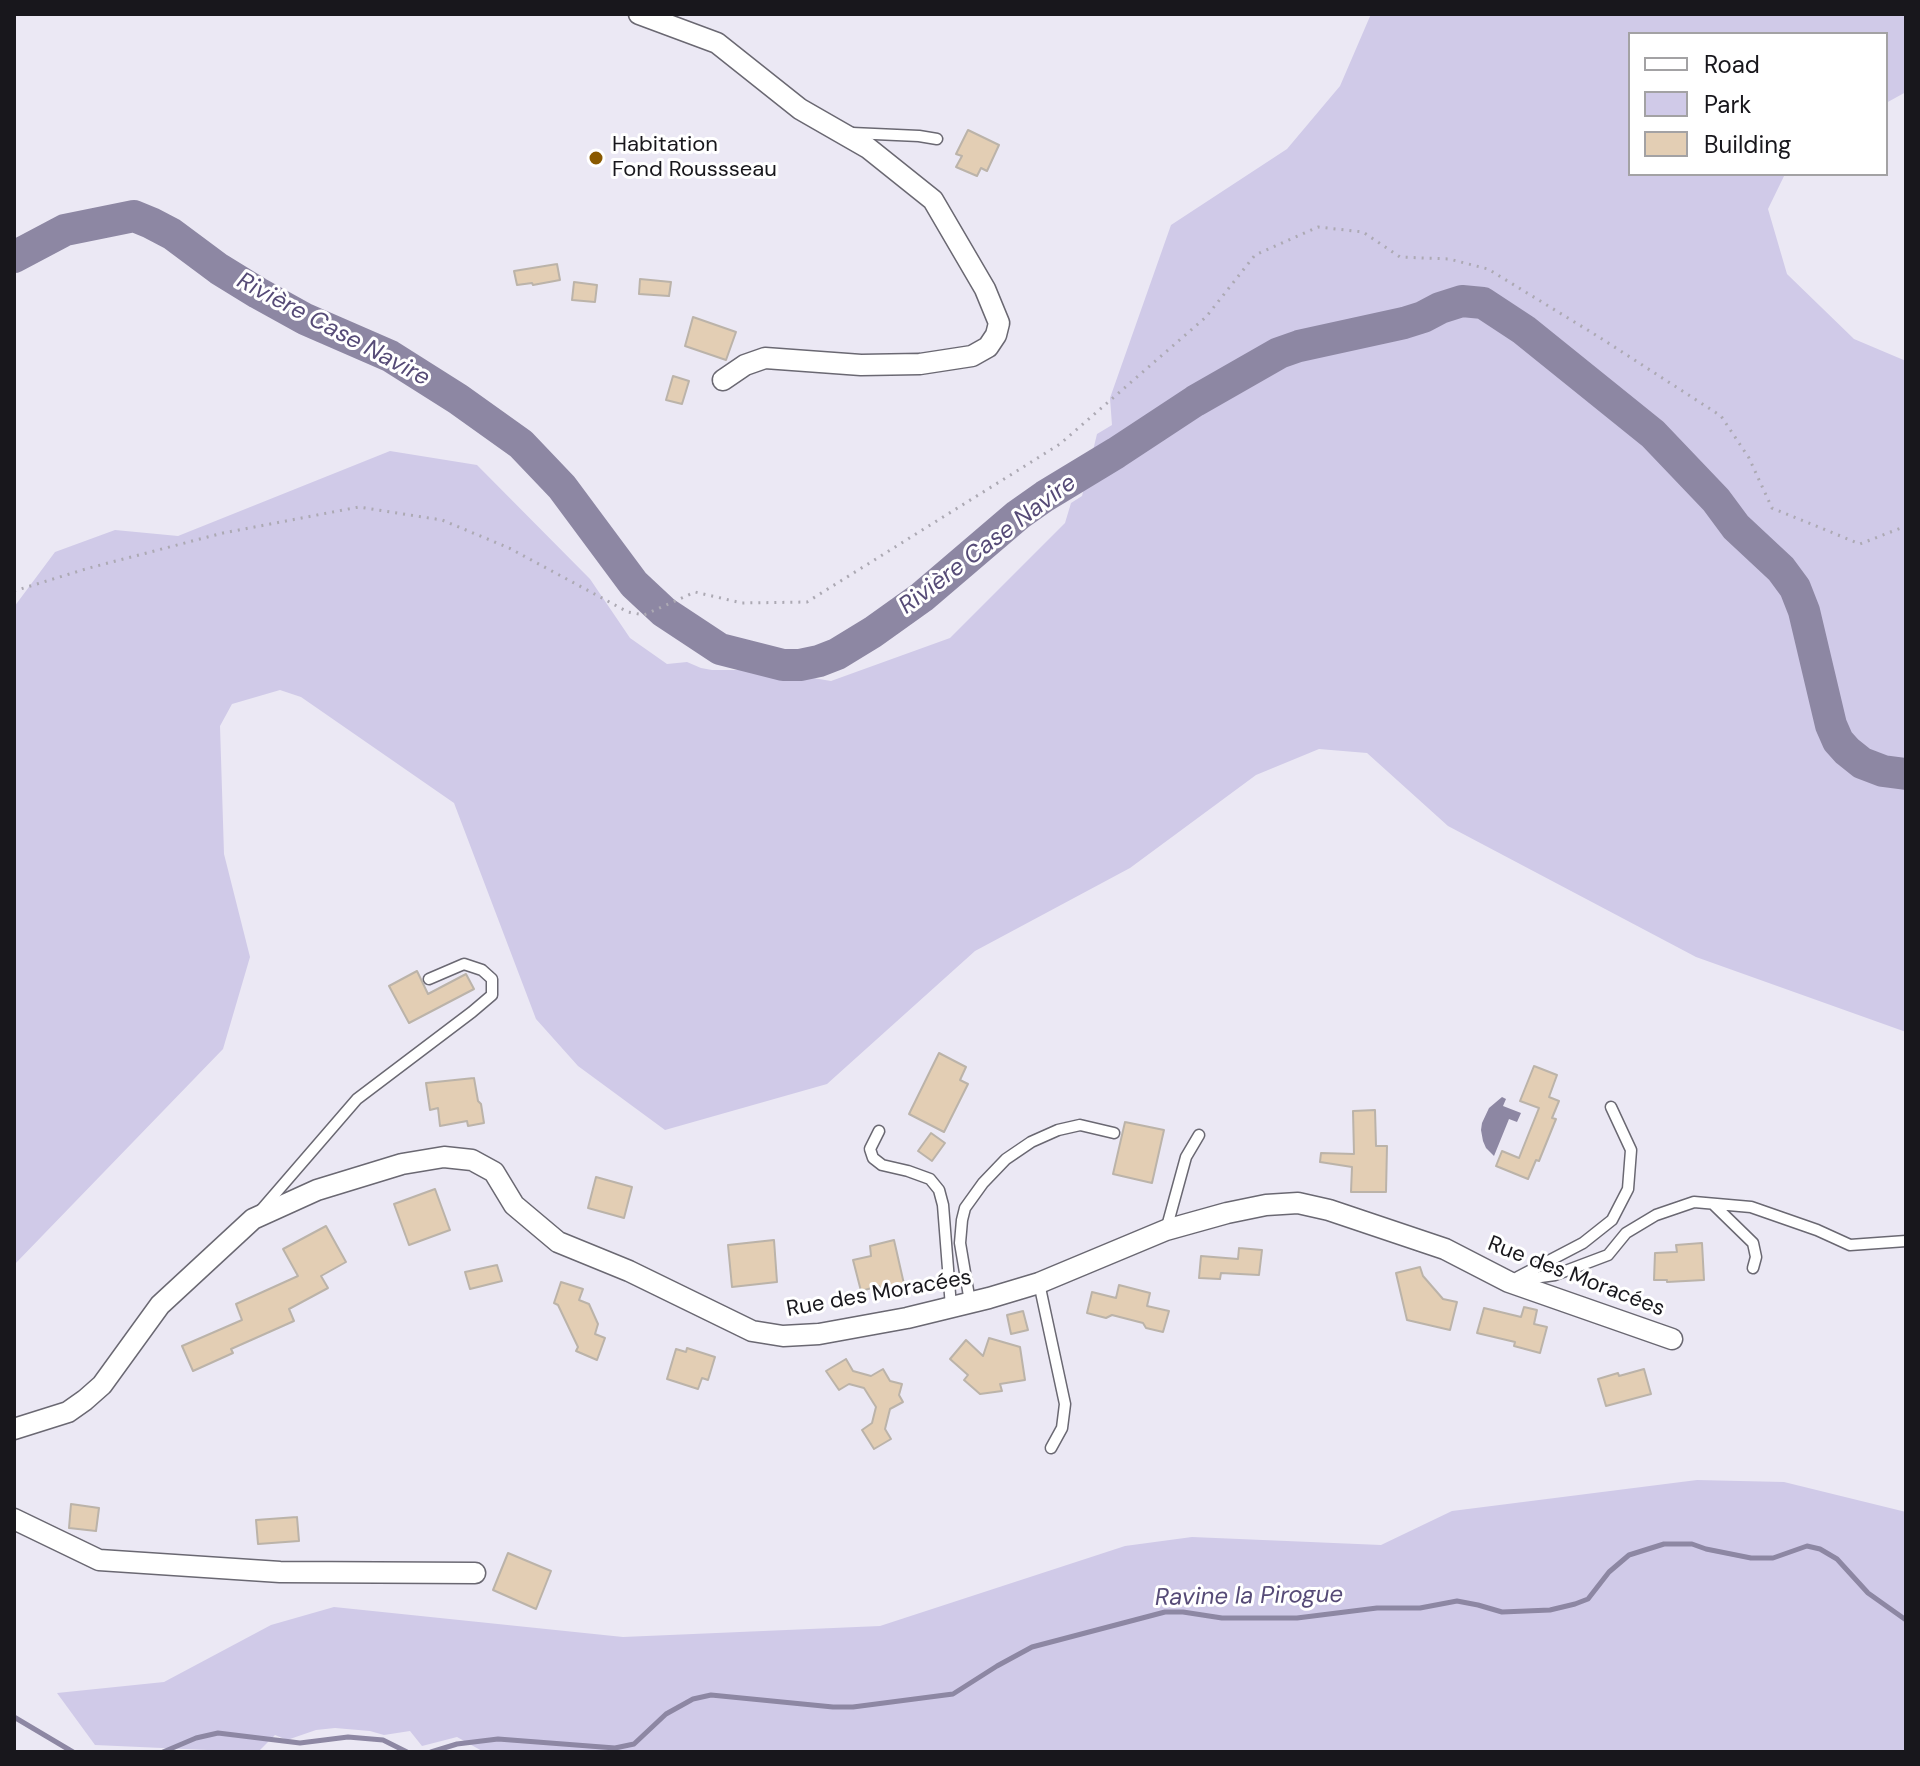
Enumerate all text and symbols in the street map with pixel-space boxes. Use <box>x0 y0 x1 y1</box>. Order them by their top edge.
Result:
legend <box>1628 32 1888 176</box>
text: Road <box>1704 49 1760 80</box>
text: Park <box>1704 89 1751 120</box>
text: Building <box>1704 129 1791 160</box>
place label: Habitation Fond Roussseau <box>612 132 777 184</box>
marker: Habitation Fond Roussseau <box>587 149 605 167</box>
water label: Rivière Case Navire <box>232 267 434 393</box>
water label: Rivière Case Navire <box>894 469 1082 621</box>
street label: Rue des Moracées <box>1484 1231 1668 1323</box>
street label: Rue des Moracées <box>784 1265 974 1323</box>
water label: Ravine la Pirogue <box>1155 1581 1343 1613</box>

